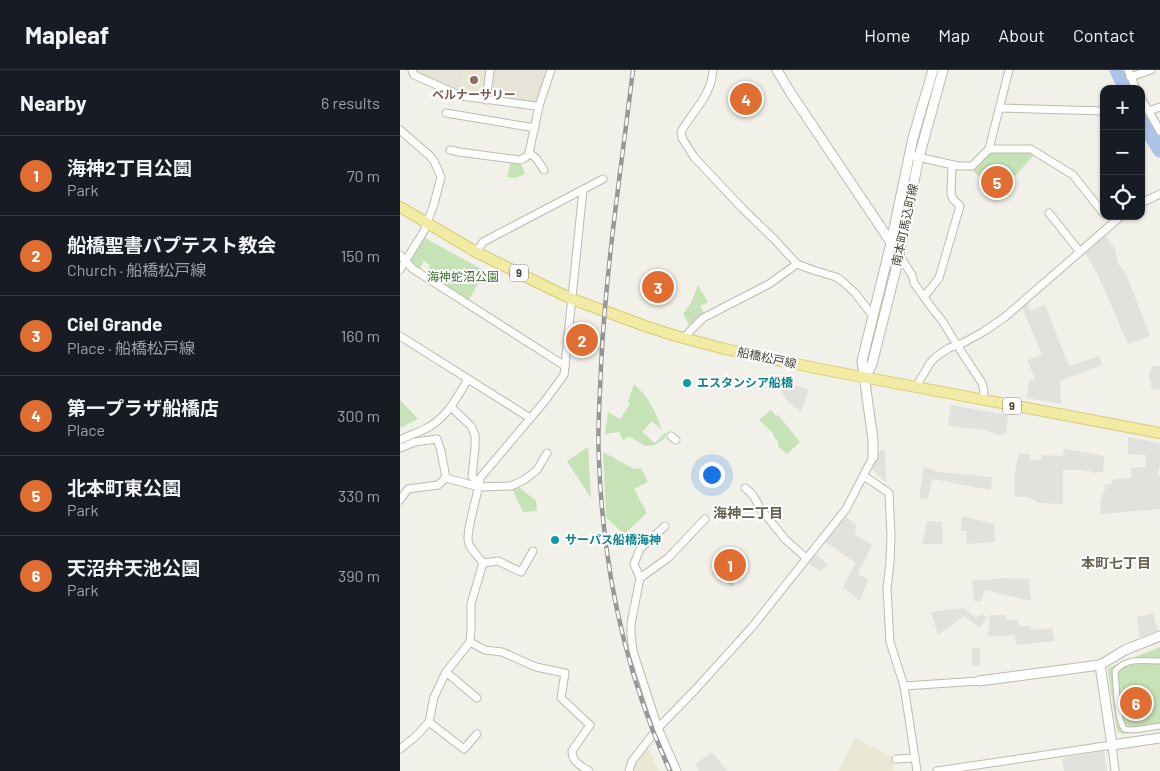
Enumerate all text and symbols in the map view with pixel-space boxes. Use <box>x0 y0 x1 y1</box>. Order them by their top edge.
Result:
text: Mapleaf <box>25 20 109 49</box>
text: Home <box>864 24 910 46</box>
text: Map <box>938 24 970 46</box>
text: About <box>998 24 1045 46</box>
text: Contact <box>1073 24 1135 46</box>
marker: ベルナーサリー <box>468 74 480 86</box>
pin: 4 <box>730 80 762 118</box>
map controls <box>1100 85 1145 220</box>
button: + <box>1100 85 1145 130</box>
place label: ベルナーサリー <box>432 87 516 101</box>
text: Nearby <box>20 90 86 115</box>
text: 6 results <box>321 93 380 112</box>
button: − <box>1100 130 1145 175</box>
text: 海神2丁目公園 <box>67 156 192 179</box>
pin: 5 <box>981 163 1013 201</box>
text: 1 <box>33 166 39 185</box>
text: 70 m <box>347 166 380 185</box>
button: locate <box>1100 175 1145 220</box>
text: Park <box>67 180 98 199</box>
street label: 南本町馬込町線 <box>888 182 920 267</box>
text: 船橋聖書バプテスト教会 <box>67 233 276 256</box>
text: 2 <box>32 246 40 265</box>
text: 150 m <box>341 246 380 265</box>
text: Church · 船橋松戸線 <box>67 260 206 279</box>
road number: 9 <box>510 264 528 282</box>
pin: 3 <box>642 268 674 306</box>
park label: 海神蛇沼公園 <box>427 269 499 283</box>
text: Ciel Grande <box>67 312 163 335</box>
pin: 2 <box>566 321 598 359</box>
text: 3 <box>32 326 40 345</box>
text: 160 m <box>341 326 380 345</box>
text: Place · 船橋松戸線 <box>67 338 195 357</box>
street label: 船橋松戸線 <box>736 344 798 370</box>
place label: エスタンシア船橋 <box>697 375 794 389</box>
marker: エスタンシア船橋 <box>681 377 693 389</box>
text: 第一プラザ船橋店 <box>67 396 219 419</box>
road number: 9 <box>1003 398 1021 414</box>
text: 4 <box>31 406 41 425</box>
text: 300 m <box>337 406 380 425</box>
text: Place <box>67 420 105 439</box>
your location <box>699 462 725 488</box>
text: 北本町東公園 <box>67 476 181 499</box>
text: 5 <box>32 486 40 505</box>
text: 330 m <box>338 486 380 505</box>
text: Park <box>67 500 98 519</box>
district label: 海神二丁目 <box>713 504 783 521</box>
place label: サーパス船橋海神 <box>565 532 661 546</box>
marker: サーパス船橋海神 <box>549 534 561 546</box>
pin: 1 <box>714 546 746 584</box>
district label: 本町七丁目 <box>1081 554 1151 571</box>
text: 天沼弁天池公園 <box>67 556 200 579</box>
text: 6 <box>32 566 40 585</box>
text: 390 m <box>338 566 380 585</box>
text: Park <box>67 580 98 599</box>
pin: 6 <box>1120 684 1152 722</box>

